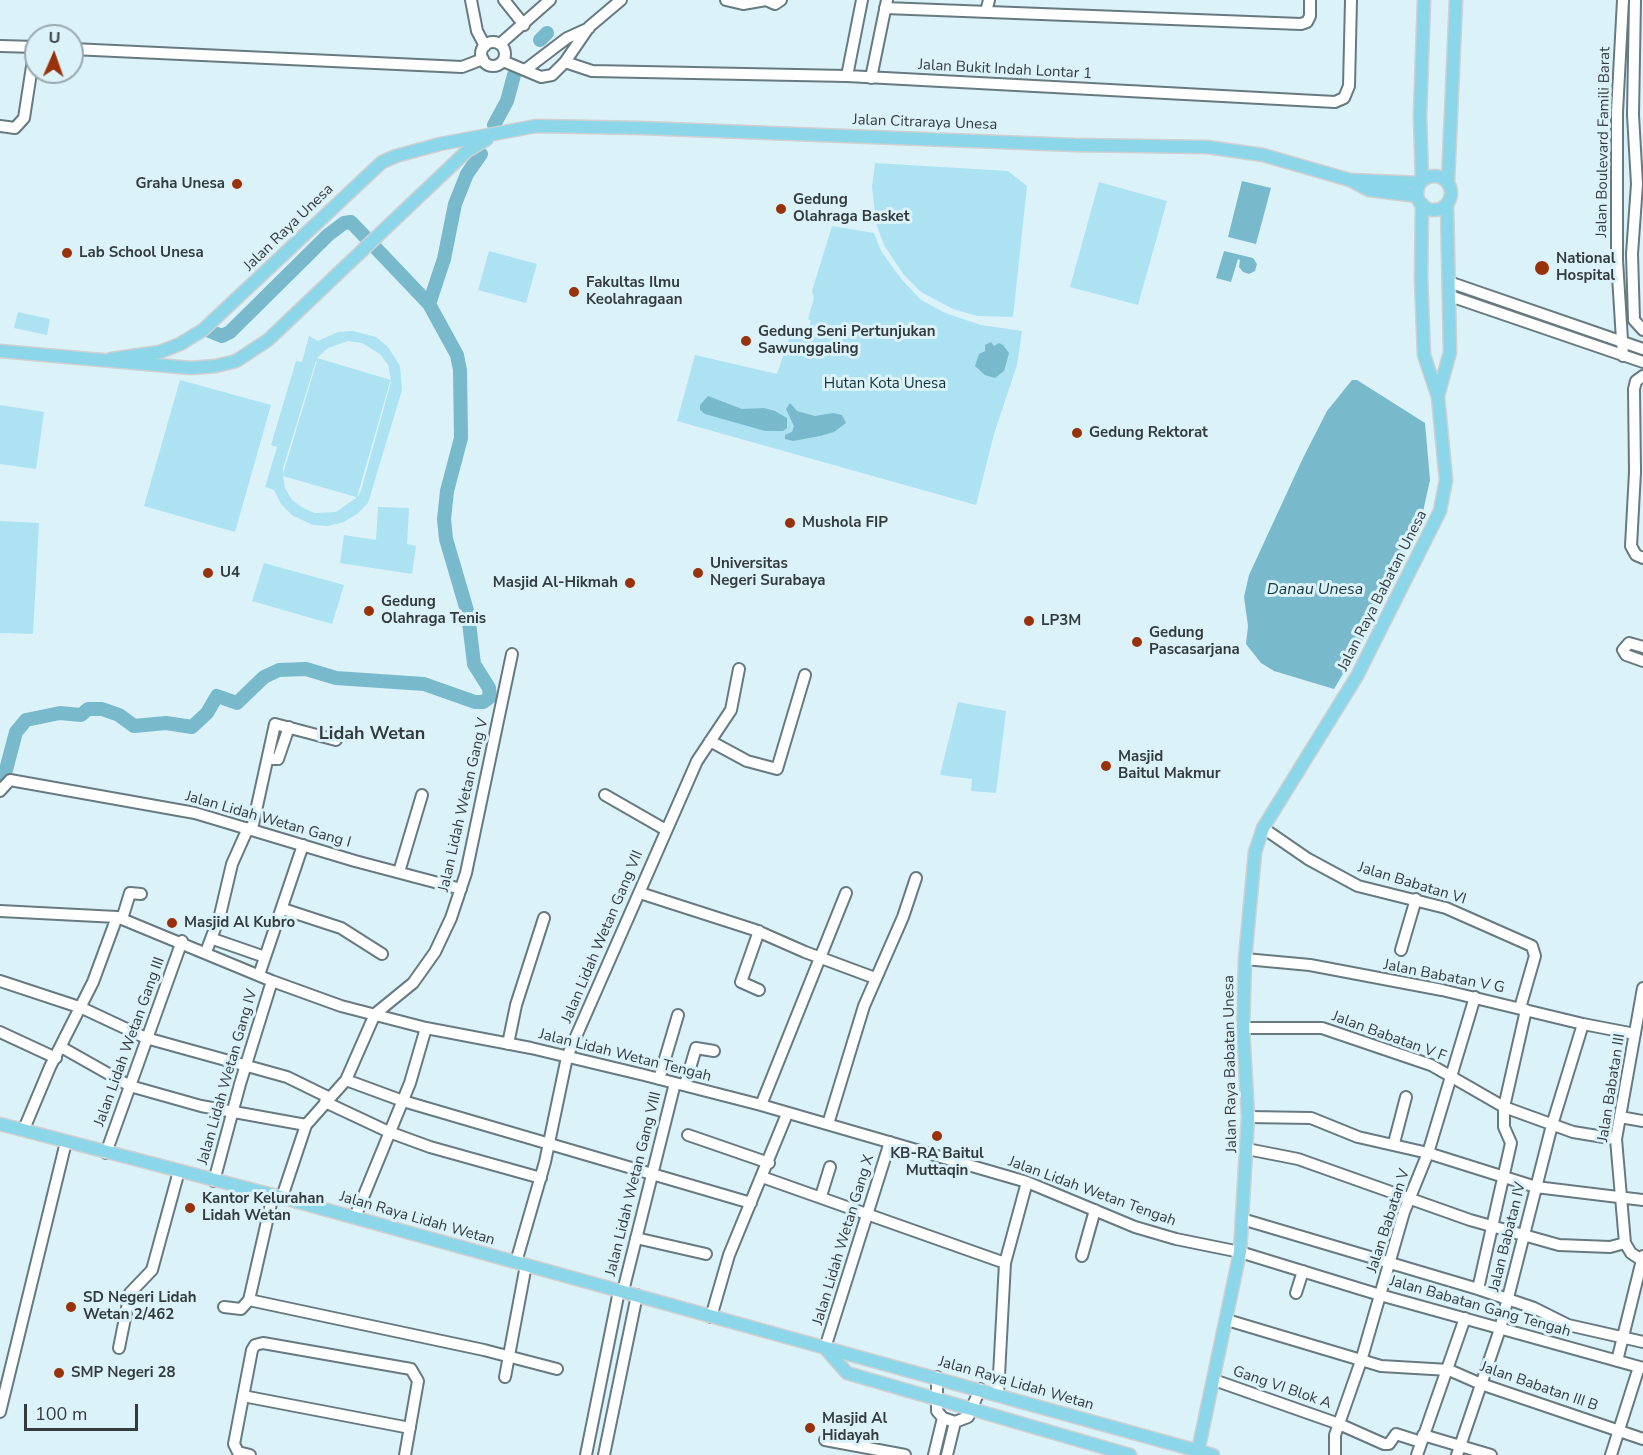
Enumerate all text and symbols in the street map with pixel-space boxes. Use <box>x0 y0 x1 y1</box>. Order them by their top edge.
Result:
north arrow <box>24 24 84 84</box>
text: U <box>48 27 61 49</box>
street label: Jalan Boulevard Famili Barat <box>1593 47 1615 237</box>
street label: Jalan Bukit Indah Lontar 1 <box>918 56 1092 84</box>
street label: Jalan Citraraya Unesa <box>852 111 998 135</box>
place label: Graha Unesa <box>135 175 225 193</box>
marker: Graha Unesa <box>230 177 244 191</box>
street label: Jalan Raya Unesa <box>241 181 337 275</box>
place label: Gedung Olahraga Basket <box>793 191 909 226</box>
marker: Gedung Olahraga Basket <box>774 202 788 216</box>
place label: Lab School Unesa <box>79 244 204 262</box>
marker: Lab School Unesa <box>60 246 74 260</box>
place label: National Hospital <box>1556 250 1615 285</box>
marker: National Hospital <box>1533 259 1551 277</box>
place label: Fakultas Ilmu Keolahragaan <box>586 274 683 309</box>
marker: Fakultas Ilmu Keolahragaan <box>567 285 581 299</box>
place label: Gedung Seni Pertunjukan Sawunggaling <box>758 323 936 358</box>
marker: Gedung Seni Pertunjukan Sawunggaling <box>739 334 753 348</box>
park label: Hutan Kota Unesa <box>824 375 946 393</box>
place label: Gedung Rektorat <box>1089 424 1208 442</box>
marker: Gedung Rektorat <box>1070 426 1084 440</box>
street label: Jalan Raya Babatan Unesa <box>1335 508 1431 674</box>
place label: Mushola FIP <box>802 514 888 532</box>
marker: Mushola FIP <box>783 516 797 530</box>
place label: Universitas Negeri Surabaya <box>710 555 826 590</box>
place label: U4 <box>220 564 240 582</box>
marker: U4 <box>201 566 215 580</box>
marker: Universitas Negeri Surabaya <box>691 566 705 580</box>
place label: Masjid Al-Hikmah <box>493 574 618 592</box>
marker: Masjid Al-Hikmah <box>623 576 637 590</box>
water label: Danau Unesa <box>1267 580 1363 600</box>
place label: Gedung Olahraga Tenis <box>381 593 486 628</box>
marker: Gedung Olahraga Tenis <box>362 604 376 618</box>
place label: LP3M <box>1041 612 1081 630</box>
marker: LP3M <box>1022 614 1036 628</box>
place label: Gedung Pascasarjana <box>1149 624 1240 659</box>
marker: Gedung Pascasarjana <box>1130 635 1144 649</box>
street label: Jalan Lidah Wetan Gang V <box>435 716 493 894</box>
district label: Lidah Wetan <box>319 724 425 746</box>
place label: Masjid Baitul Makmur <box>1118 748 1221 783</box>
marker: Masjid Baitul Makmur <box>1099 759 1113 773</box>
street label: Jalan Lidah Wetan Gang I <box>183 788 353 852</box>
street label: Jalan Lidah Wetan Gang VII <box>558 848 648 1026</box>
street label: Jalan Babatan VI <box>1356 859 1468 909</box>
place label: Masjid Al Kubro <box>184 914 295 932</box>
marker: Masjid Al Kubro <box>165 916 179 930</box>
street label: Jalan Lidah Wetan Gang III <box>91 955 169 1129</box>
street label: Jalan Babatan V G <box>1382 956 1506 998</box>
street label: Jalan Raya Babatan Unesa <box>1220 975 1242 1153</box>
street label: Jalan Lidah Wetan Gang IV <box>194 987 262 1167</box>
street label: Jalan Babatan V F <box>1329 1008 1449 1066</box>
street label: Jalan Lidah Wetan Tengah <box>537 1026 713 1086</box>
street label: Jalan Babatan III <box>1595 1033 1629 1143</box>
street label: Jalan Lidah Wetan Gang VIII <box>602 1090 666 1278</box>
marker: KB-RA Baitul Muttaqin <box>930 1129 944 1143</box>
place label: KB-RA Baitul Muttaqin <box>890 1145 984 1180</box>
street label: Jalan Lidah Wetan Gang X <box>809 1153 879 1327</box>
street label: Jalan Lidah Wetan Tengah <box>1006 1153 1178 1231</box>
street label: Jalan Babatan V <box>1364 1167 1414 1275</box>
street label: Jalan Babatan IV <box>1486 1180 1530 1294</box>
street label: Jalan Raya Lidah Wetan <box>337 1188 497 1250</box>
place label: Kantor Kelurahan Lidah Wetan <box>202 1190 324 1225</box>
marker: Kantor Kelurahan Lidah Wetan <box>183 1201 197 1215</box>
street label: Jalan Babatan Gang Tengah <box>1387 1272 1573 1342</box>
place label: SD Negeri Lidah Wetan 2/462 <box>83 1289 196 1324</box>
marker: SD Negeri Lidah Wetan 2/462 <box>64 1300 78 1314</box>
street label: Jalan Raya Lidah Wetan <box>936 1353 1096 1415</box>
street label: Jalan Babatan III B <box>1478 1358 1600 1416</box>
street label: Gang VI Blok A <box>1230 1363 1334 1413</box>
place label: SMP Negeri 28 <box>71 1364 176 1382</box>
marker: SMP Negeri 28 <box>52 1366 66 1380</box>
scale bar <box>27 1392 141 1430</box>
text: 100 m <box>35 1402 87 1426</box>
place label: Masjid Al Hidayah <box>822 1410 887 1445</box>
marker: Masjid Al Hidayah <box>803 1421 817 1435</box>

